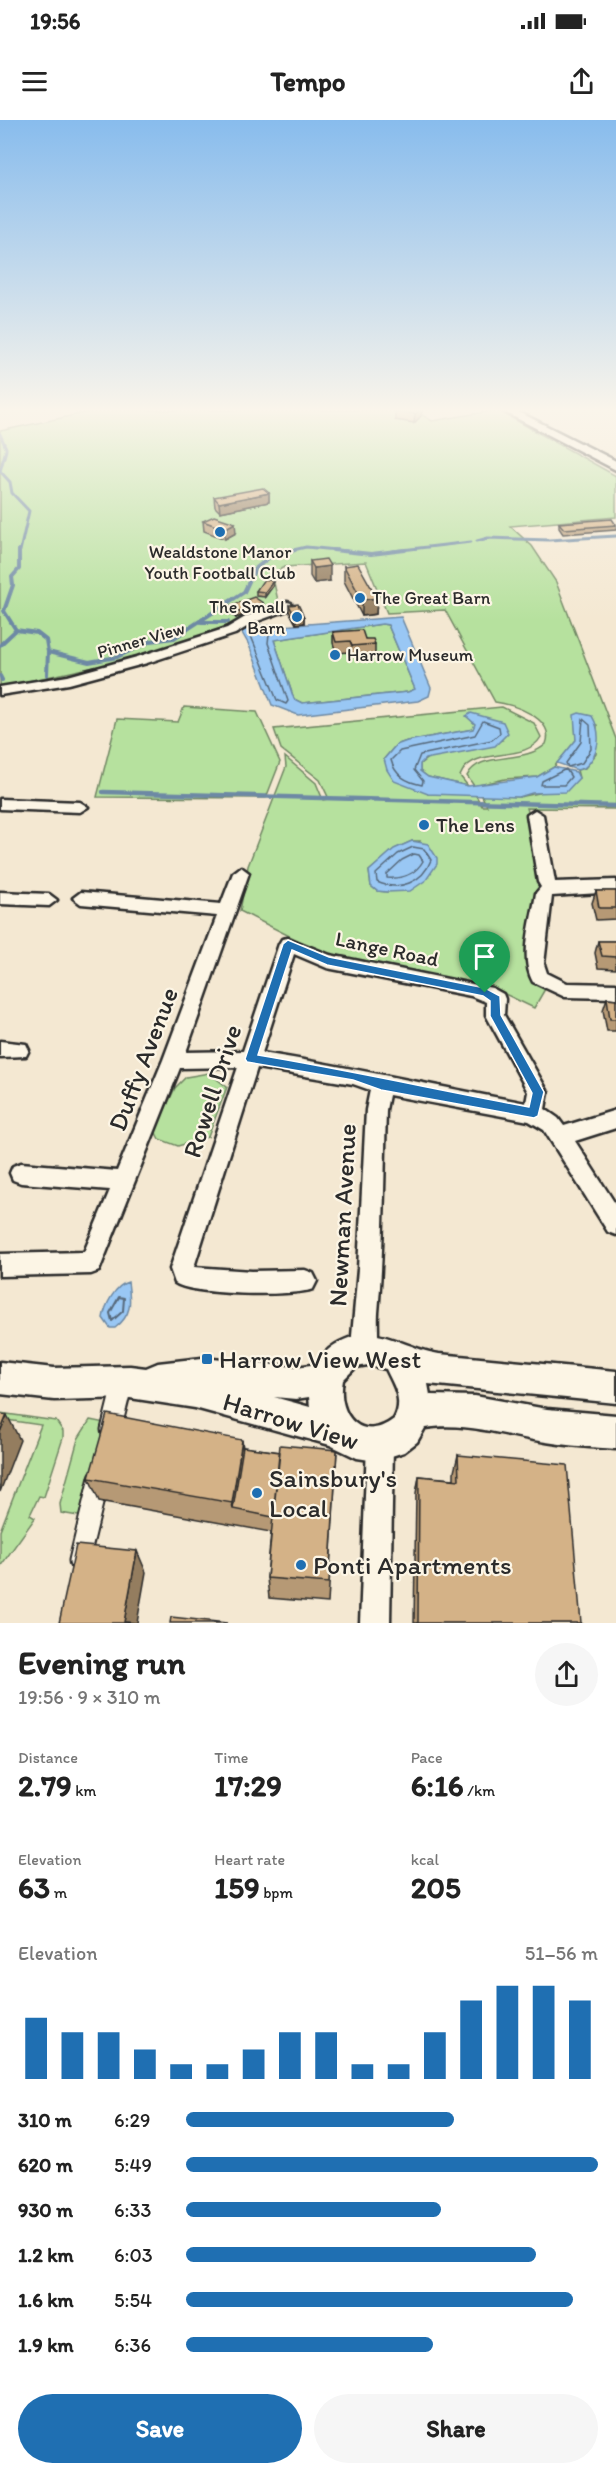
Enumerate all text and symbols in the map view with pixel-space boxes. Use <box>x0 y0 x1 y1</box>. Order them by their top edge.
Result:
text: 19:56 <box>30 8 80 35</box>
icon: menu <box>18 65 51 98</box>
text: Tempo <box>270 65 346 98</box>
icon: share <box>565 65 598 98</box>
marker: Wealdstone Manor Youth Football Club <box>213 525 227 539</box>
place label: Wealdstone Manor Youth Football Club <box>144 541 296 584</box>
place label: The Great Barn <box>372 587 491 609</box>
marker: The Great Barn <box>353 591 367 605</box>
place label: The Small Barn <box>209 596 285 639</box>
marker: The Small Barn <box>290 610 304 624</box>
street label: Pinner View <box>95 617 187 663</box>
place label: Harrow Museum <box>347 644 474 666</box>
marker: Harrow Museum <box>328 648 342 662</box>
place label: The Lens <box>436 812 515 837</box>
marker: The Lens <box>417 818 431 832</box>
street label: Lange Road <box>333 925 442 972</box>
pin <box>459 931 510 993</box>
icon: arrive <box>468 940 501 973</box>
street label: Duffy Avenue <box>101 983 185 1135</box>
street label: Rowell Drive <box>175 1020 249 1162</box>
street label: Newman Avenue <box>321 1123 363 1307</box>
place label: Harrow View West <box>219 1343 421 1375</box>
marker: Harrow View West <box>200 1352 214 1366</box>
street label: Harrow View <box>219 1385 363 1457</box>
place label: Sainsbury's Local <box>269 1462 397 1524</box>
marker: Sainsbury's Local <box>250 1486 264 1500</box>
place label: Ponti Apartments <box>313 1549 512 1581</box>
marker: Ponti Apartments <box>294 1558 308 1572</box>
text: Evening run <box>18 1643 185 1682</box>
button: share <box>535 1643 598 1706</box>
text: 19:56 · 9 × 310 m <box>18 1685 161 1709</box>
text: Distance <box>18 1748 78 1767</box>
text: Time <box>214 1748 248 1767</box>
text: Pace <box>411 1748 443 1767</box>
text: 2.79 <box>18 1767 72 1804</box>
text: 17:29 <box>214 1767 282 1804</box>
text: 6:16 <box>411 1767 464 1804</box>
text: km <box>72 1781 97 1800</box>
text: /km <box>464 1781 495 1800</box>
text: Elevation <box>18 1850 82 1869</box>
text: Heart rate <box>214 1850 285 1869</box>
text: kcal <box>411 1850 439 1869</box>
text: 63 <box>18 1869 50 1906</box>
text: 159 <box>214 1869 260 1906</box>
text: 205 <box>411 1869 461 1906</box>
text: m <box>50 1883 67 1902</box>
text: bpm <box>260 1883 293 1902</box>
text: Elevation <box>18 1941 97 1965</box>
text: 51–56 m <box>525 1941 598 1965</box>
text: 310 m <box>18 2108 72 2132</box>
text: 6:29 <box>114 2108 150 2132</box>
text: 620 m <box>18 2153 73 2177</box>
text: 5:49 <box>114 2153 152 2177</box>
text: 930 m <box>18 2198 73 2222</box>
text: 6:33 <box>114 2198 151 2222</box>
text: 1.2 km <box>18 2243 74 2267</box>
text: 6:03 <box>114 2243 153 2267</box>
text: 1.6 km <box>18 2288 74 2312</box>
text: 5:54 <box>114 2288 152 2312</box>
text: 1.9 km <box>18 2333 74 2357</box>
text: 6:36 <box>114 2333 151 2357</box>
button: Save <box>18 2394 302 2463</box>
button: Share <box>314 2394 598 2463</box>

